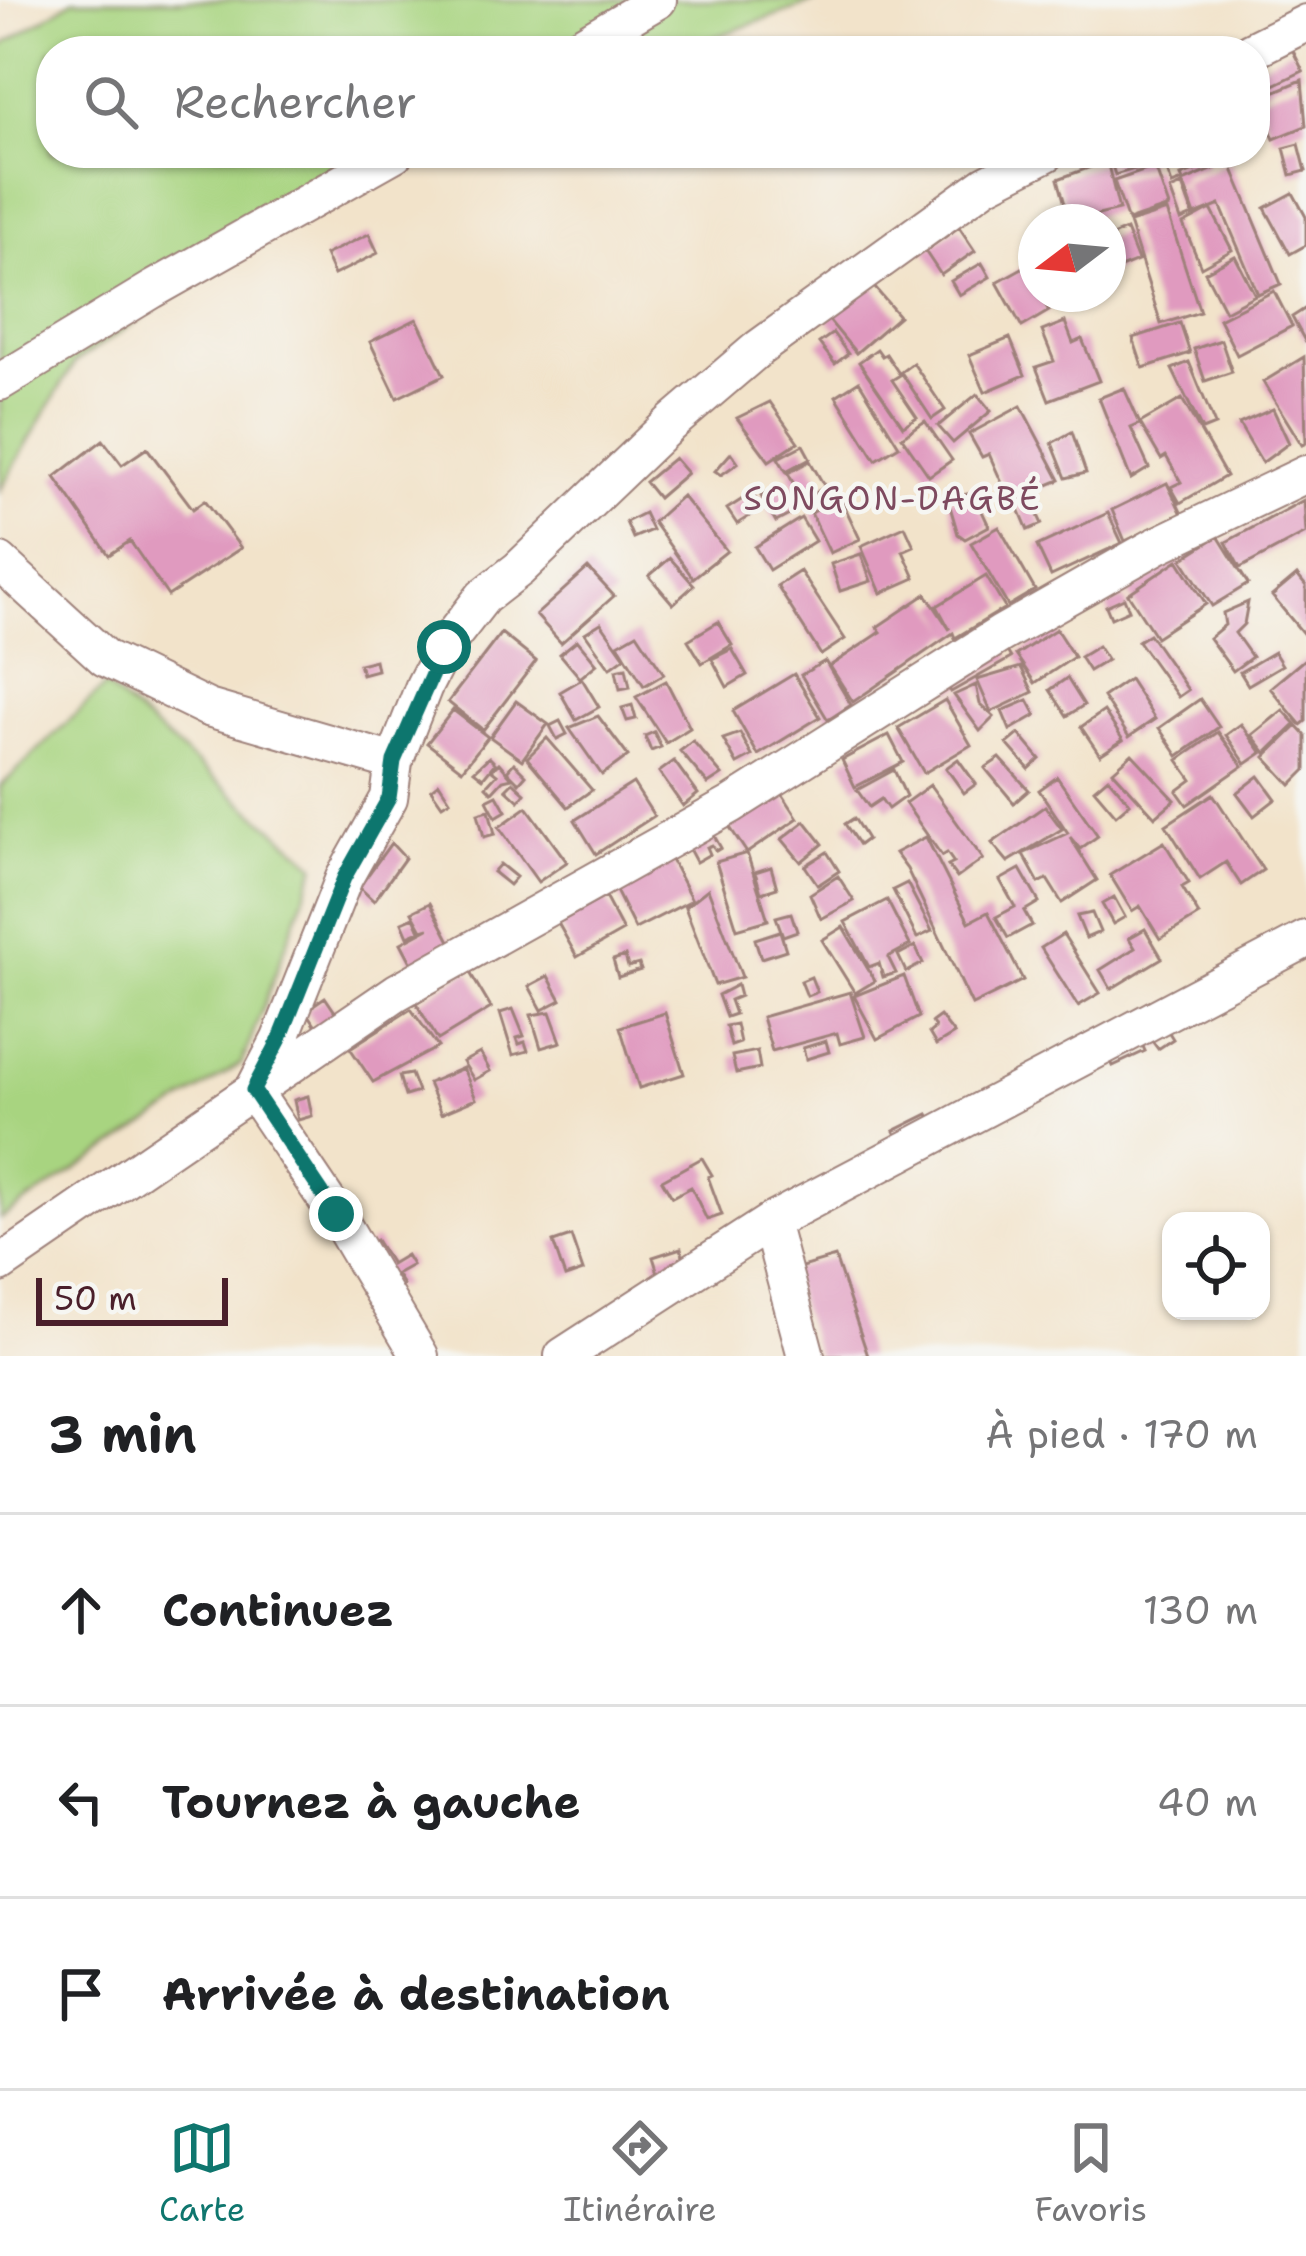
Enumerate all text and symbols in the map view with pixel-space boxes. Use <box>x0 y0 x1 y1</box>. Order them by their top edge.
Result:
search box <box>36 36 1270 168</box>
icon: search <box>78 69 144 135</box>
text: Rechercher <box>174 72 417 132</box>
north arrow <box>1018 204 1126 312</box>
district label: SONGON-DAGBÉ <box>743 476 1043 521</box>
route start <box>417 620 471 674</box>
route end <box>309 1187 363 1241</box>
map controls <box>1162 1212 1270 1320</box>
button: locate <box>1162 1212 1270 1320</box>
scale bar <box>36 1272 228 1325</box>
text: 50 m <box>54 1276 137 1321</box>
text: 3 min <box>48 1400 197 1468</box>
text: À pied · 170 m <box>986 1408 1258 1460</box>
icon: ahead <box>48 1577 114 1643</box>
text: Continuez <box>162 1580 394 1640</box>
text: 130 m <box>1143 1584 1258 1636</box>
icon: left <box>48 1769 114 1835</box>
text: Tournez à gauche <box>162 1772 580 1832</box>
text: 40 m <box>1157 1776 1258 1828</box>
icon: arrive <box>48 1961 114 2027</box>
text: Arrivée à destination <box>162 1964 670 2024</box>
tab: Carte <box>159 2115 245 2232</box>
tab: Itinéraire <box>563 2115 717 2232</box>
tab: Favoris <box>1034 2115 1147 2232</box>

